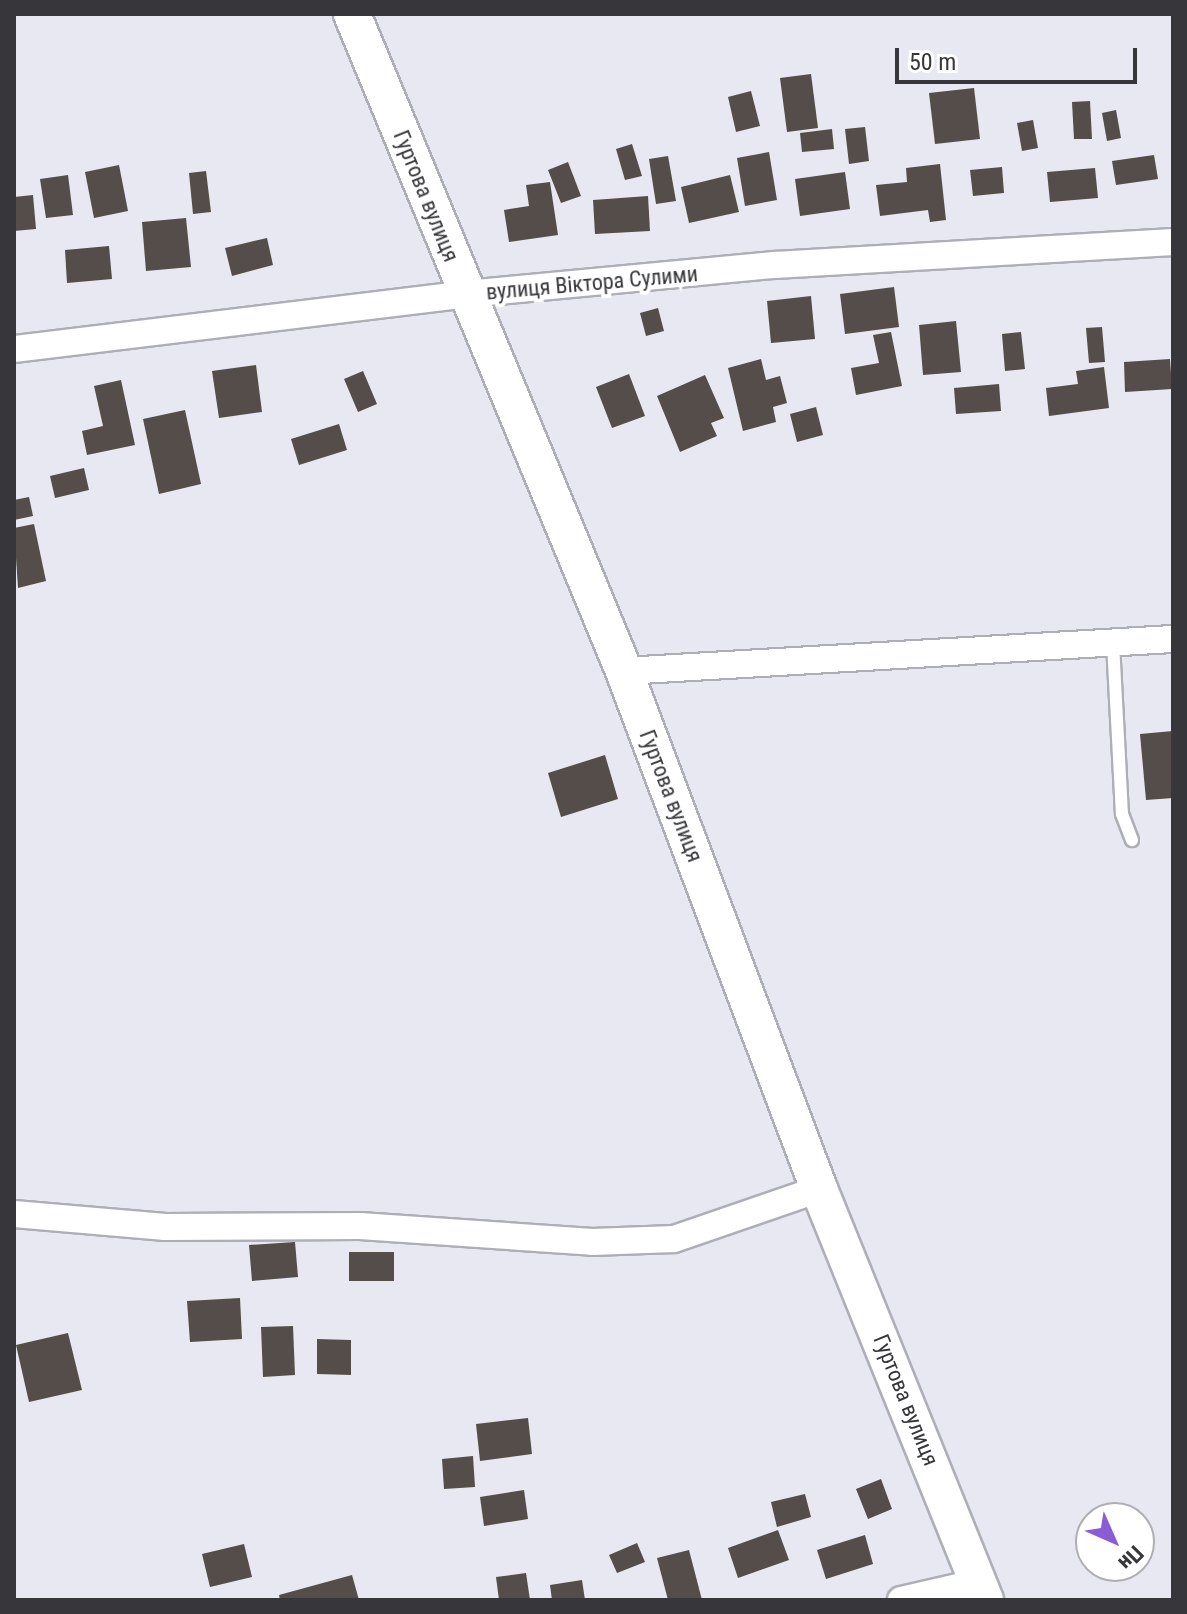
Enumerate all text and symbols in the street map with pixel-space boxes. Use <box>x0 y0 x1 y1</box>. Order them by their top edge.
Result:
scale bar <box>899 32 1141 82</box>
text: 50 m <box>909 48 956 76</box>
street label: Гуртова вулиця <box>388 126 464 266</box>
street label: вулиця Віктора Сулими <box>485 261 699 305</box>
street label: Гуртова вулиця <box>634 726 708 866</box>
street label: Гуртова вулиця <box>868 1330 944 1470</box>
north arrow <box>1075 1502 1155 1582</box>
text: Пн <box>1113 1540 1148 1575</box>

